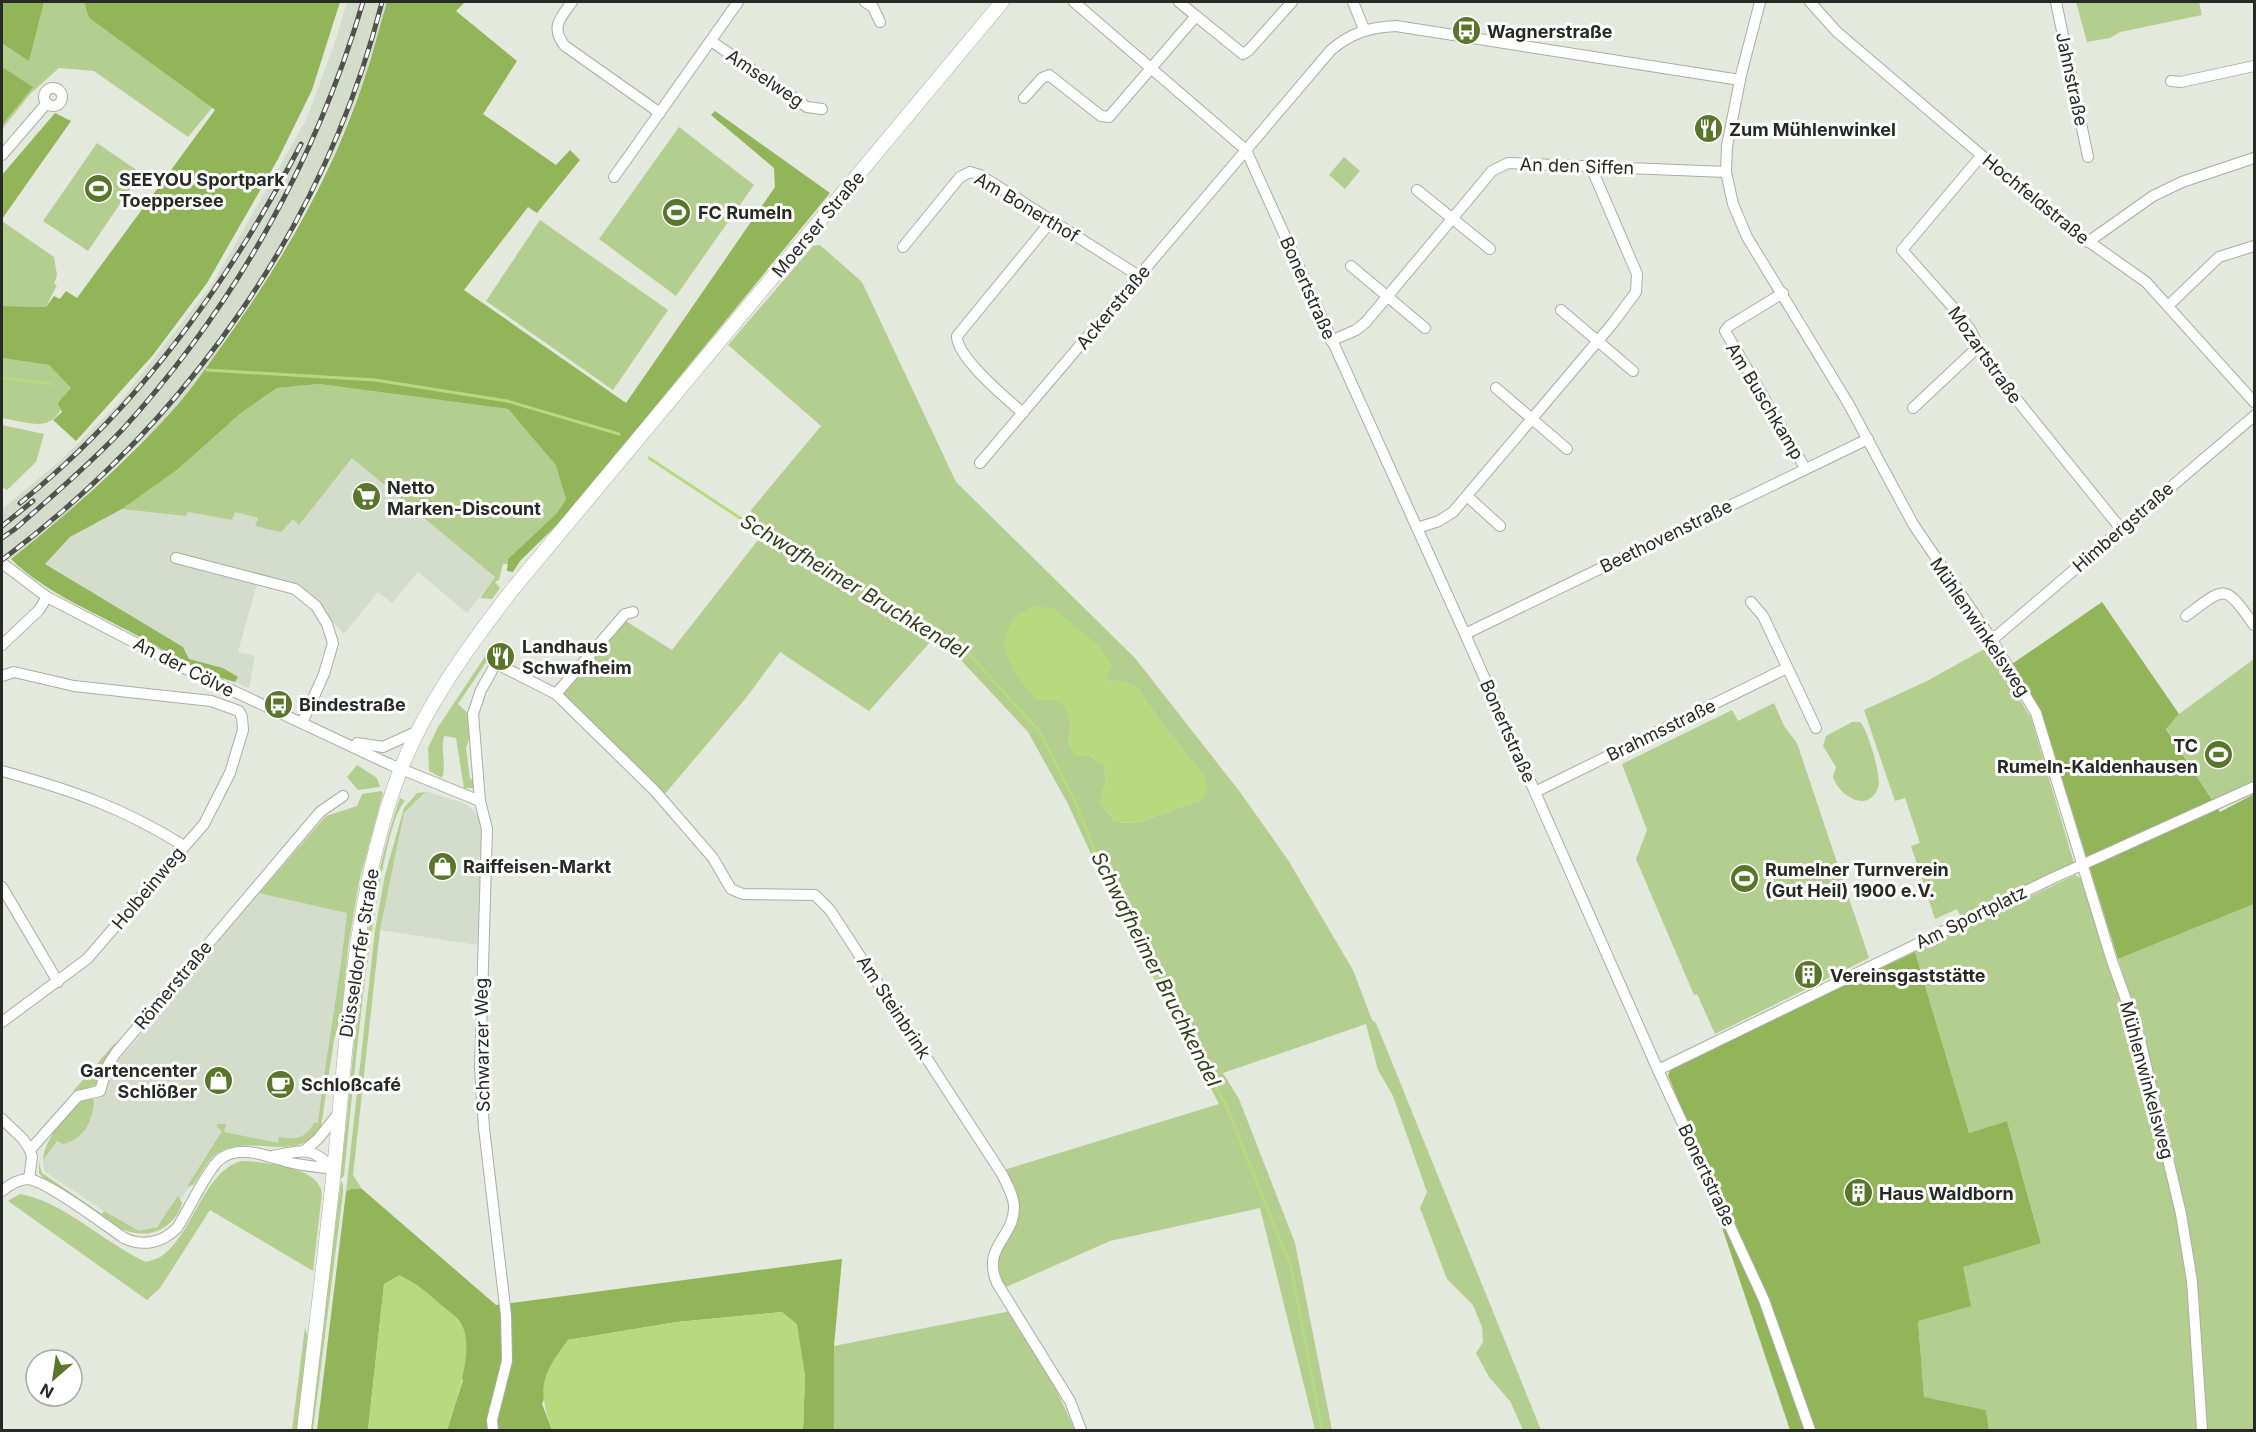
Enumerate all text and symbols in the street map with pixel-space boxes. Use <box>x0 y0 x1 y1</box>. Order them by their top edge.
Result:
bus stop icon: Wagnerstraße <box>1450 15 1482 47</box>
place label: Wagnerstraße <box>1487 21 1613 42</box>
street label: Jahnstraße <box>2052 30 2092 128</box>
street label: Amselweg <box>722 45 808 111</box>
restaurant icon: Zum Mühlenwinkel <box>1692 113 1724 145</box>
place label: Zum Mühlenwinkel <box>1729 119 1896 140</box>
street label: Hochfeldstraße <box>1979 150 2093 248</box>
street label: An den Siffen <box>1519 154 1635 178</box>
street label: Moerser Straße <box>768 167 868 281</box>
street label: Am Bonerthof <box>971 168 1083 247</box>
place label: SEEYOU Sportpark Toeppersee <box>119 169 285 211</box>
sports icon: SEEYOU Sportpark Toeppersee <box>82 173 114 205</box>
sports icon: FC Rumeln <box>661 196 693 228</box>
place label: FC Rumeln <box>698 202 792 223</box>
street label: Bonertstraße <box>1276 233 1340 343</box>
street label: Ackerstraße <box>1072 261 1154 353</box>
street label: Mozartstraße <box>1944 303 2026 407</box>
street label: Am Buschkamp <box>1722 339 1808 463</box>
place label: Netto Marken-Discount <box>387 477 541 519</box>
street label: Himbergstraße <box>2068 478 2178 576</box>
supermarket icon: Netto Marken-Discount <box>350 481 382 513</box>
street label: Beethovenstraße <box>1596 495 1736 577</box>
water label: Schwafheimer Bruchkendel <box>736 509 972 663</box>
street label: Mühlenwinkelsweg <box>1926 554 2034 700</box>
street label: An der Cölve <box>130 633 238 701</box>
place label: Landhaus Schwafheim <box>522 636 632 678</box>
restaurant icon: Landhaus Schwafheim <box>485 640 517 672</box>
street label: Bonertstraße <box>1476 676 1540 786</box>
bus stop icon: Bindestraße <box>262 688 294 720</box>
place label: Bindestraße <box>299 694 406 715</box>
street label: Brahmsstraße <box>1603 695 1719 765</box>
place label: TC Rumeln-Kaldenhausen <box>1997 735 2198 777</box>
sports icon: TC Rumeln-Kaldenhausen <box>2203 739 2235 771</box>
street label: Holbeinweg <box>108 843 188 933</box>
water label: Schwafheimer Bruchkendel <box>1086 848 1226 1091</box>
shop icon: Raiffeisen-Markt <box>426 850 458 882</box>
place label: Raiffeisen-Markt <box>463 856 612 877</box>
place label: Rumelner Turnverein (Gut Heil) 1900 e.V. <box>1765 859 1949 901</box>
sports icon: Rumelner Turnverein (Gut Heil) 1900 e.V. <box>1728 863 1760 895</box>
street label: Düsseldorfer Straße <box>335 867 383 1039</box>
street label: Am Sportplatz <box>1912 881 2030 953</box>
street label: Römerstraße <box>130 936 216 1034</box>
street label: Am Steinbrink <box>853 951 935 1063</box>
building icon: Vereinsgaststätte <box>1793 959 1825 991</box>
place label: Vereinsgaststätte <box>1830 965 1986 986</box>
street label: Schwarzer Weg <box>470 978 494 1112</box>
street label: Mühlenwinkelsweg <box>2116 999 2178 1161</box>
place label: Gartencenter Schlößer <box>80 1060 197 1102</box>
shop icon: Gartencenter Schlößer <box>202 1064 234 1096</box>
cafe icon: Schloßcafé <box>264 1068 296 1100</box>
place label: Schloßcafé <box>301 1074 401 1095</box>
street label: Bonertstraße <box>1674 1121 1740 1229</box>
building icon: Haus Waldborn <box>1842 1177 1874 1209</box>
place label: Haus Waldborn <box>1879 1183 2014 1204</box>
north arrow <box>24 1348 84 1408</box>
text: N <box>37 1379 57 1403</box>

